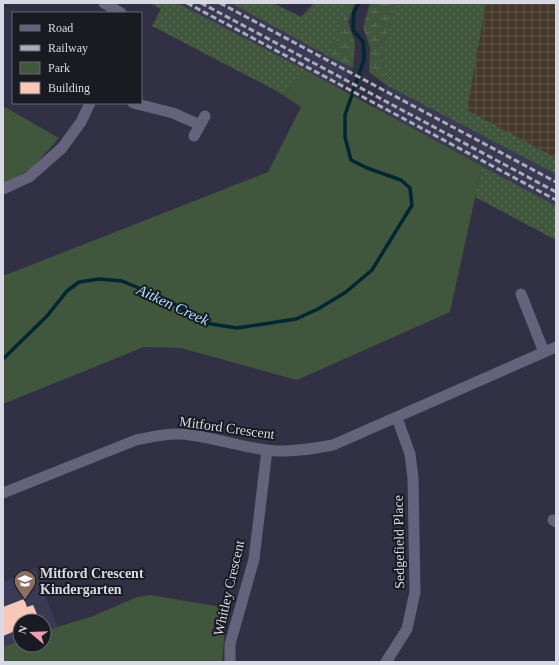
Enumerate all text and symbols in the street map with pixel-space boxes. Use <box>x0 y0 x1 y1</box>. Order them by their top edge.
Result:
legend <box>12 12 142 104</box>
text: Road <box>48 21 73 35</box>
text: Railway <box>48 41 88 55</box>
text: Park <box>48 61 70 75</box>
text: Building <box>48 81 90 95</box>
water label: Aitken Creek <box>134 281 212 329</box>
street label: Mitford Crescent <box>178 414 276 442</box>
street label: Sedgefield Place <box>391 495 407 589</box>
street label: Whitley Crescent <box>211 539 247 637</box>
place label: Mitford Crescent Kindergarten <box>40 566 144 597</box>
school or university icon: Mitford Crescent Kindergarten <box>12 568 38 601</box>
north arrow <box>12 613 52 653</box>
text: N <box>16 624 30 635</box>

